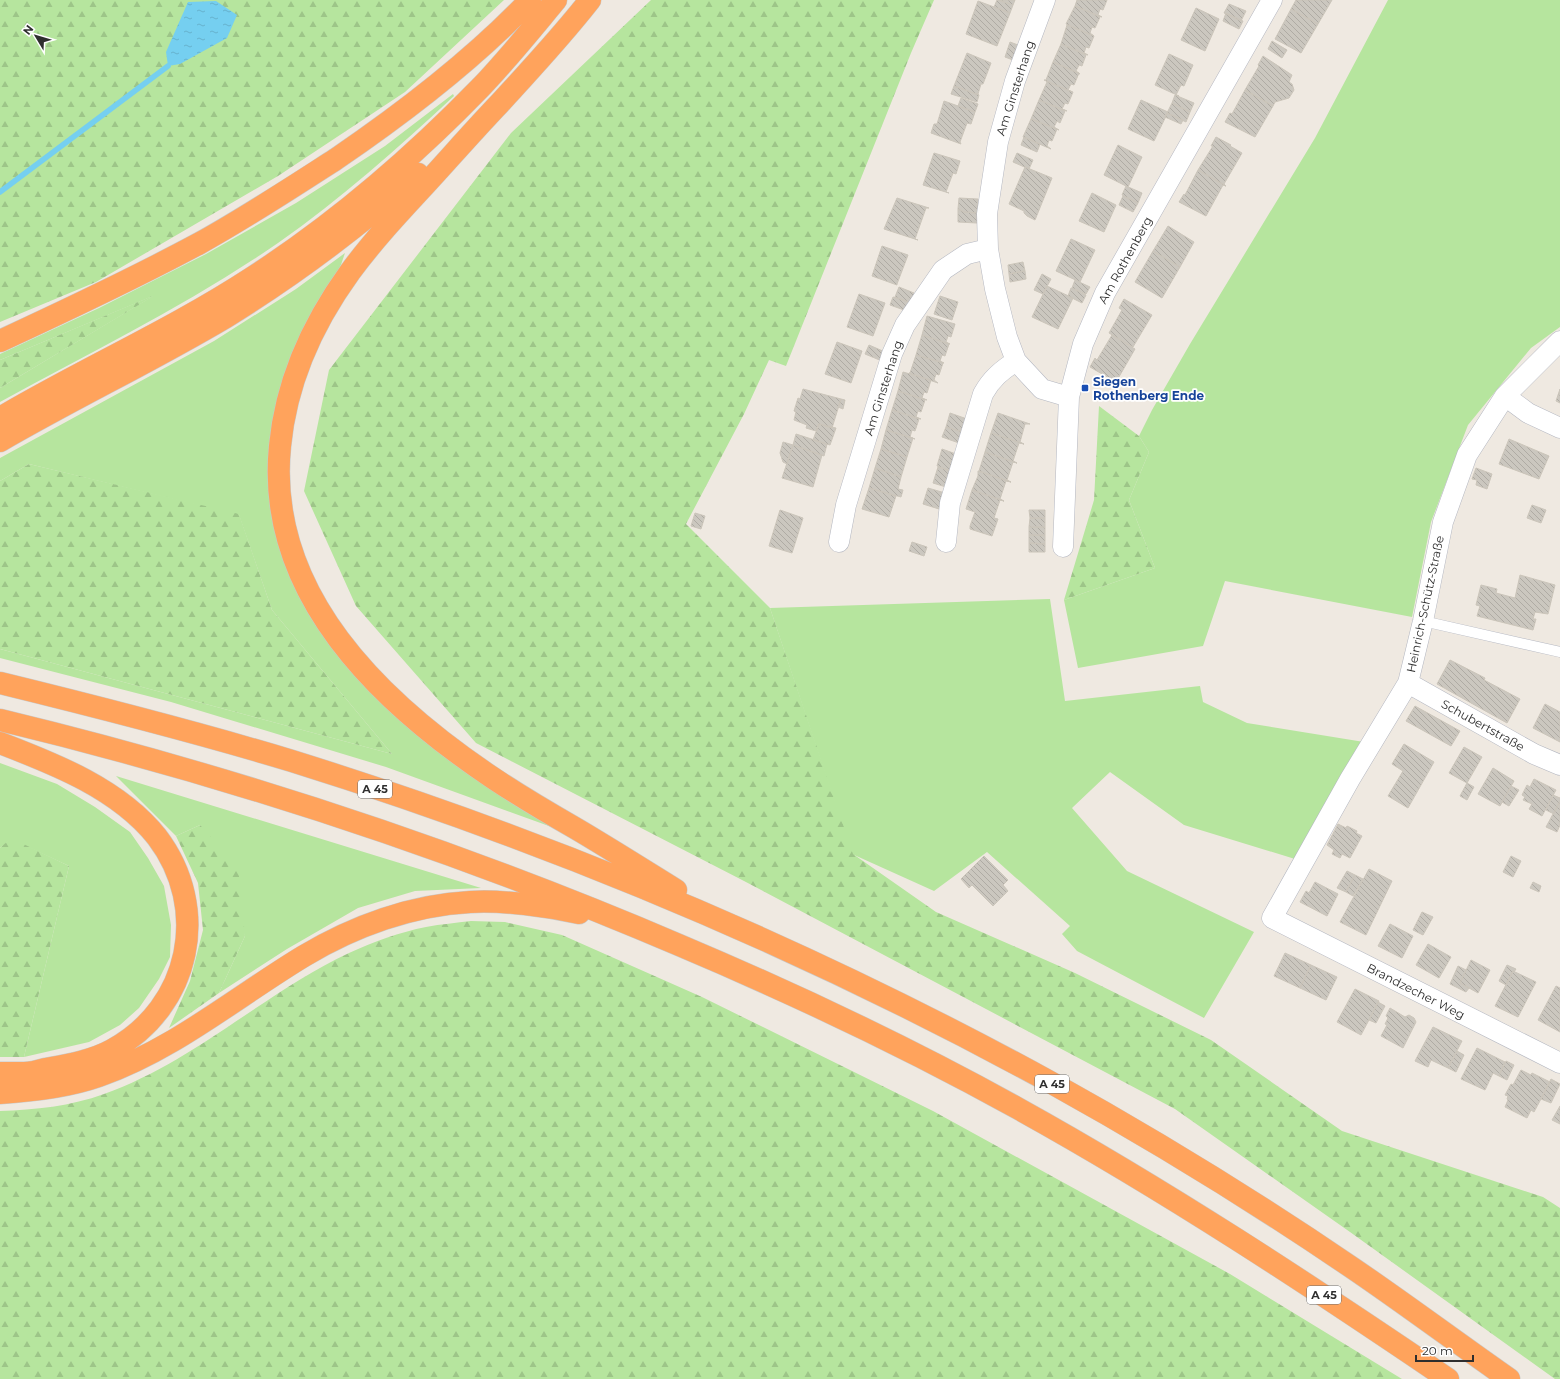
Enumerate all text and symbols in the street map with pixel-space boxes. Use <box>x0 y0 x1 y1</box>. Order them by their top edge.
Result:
north arrow <box>16 16 56 56</box>
text: N <box>20 22 36 38</box>
street label: Am Ginsterhang <box>993 39 1037 137</box>
street label: Am Rothenberg <box>1095 214 1155 306</box>
street label: Am Ginsterhang <box>861 339 905 437</box>
place label: Siegen Rothenberg Ende <box>1093 374 1205 403</box>
marker: Siegen Rothenberg Ende <box>1080 383 1090 393</box>
street label: Heinrich-Schütz-Straße <box>1403 534 1447 674</box>
street label: Schubertstraße <box>1439 696 1527 754</box>
road number: A 45 <box>358 780 392 798</box>
street label: Brandzecher Weg <box>1364 960 1468 1022</box>
road number: A 45 <box>1035 1075 1069 1093</box>
road number: A 45 <box>1307 1286 1341 1304</box>
scale bar <box>1416 1337 1473 1363</box>
text: 20 m <box>1422 1343 1453 1358</box>

